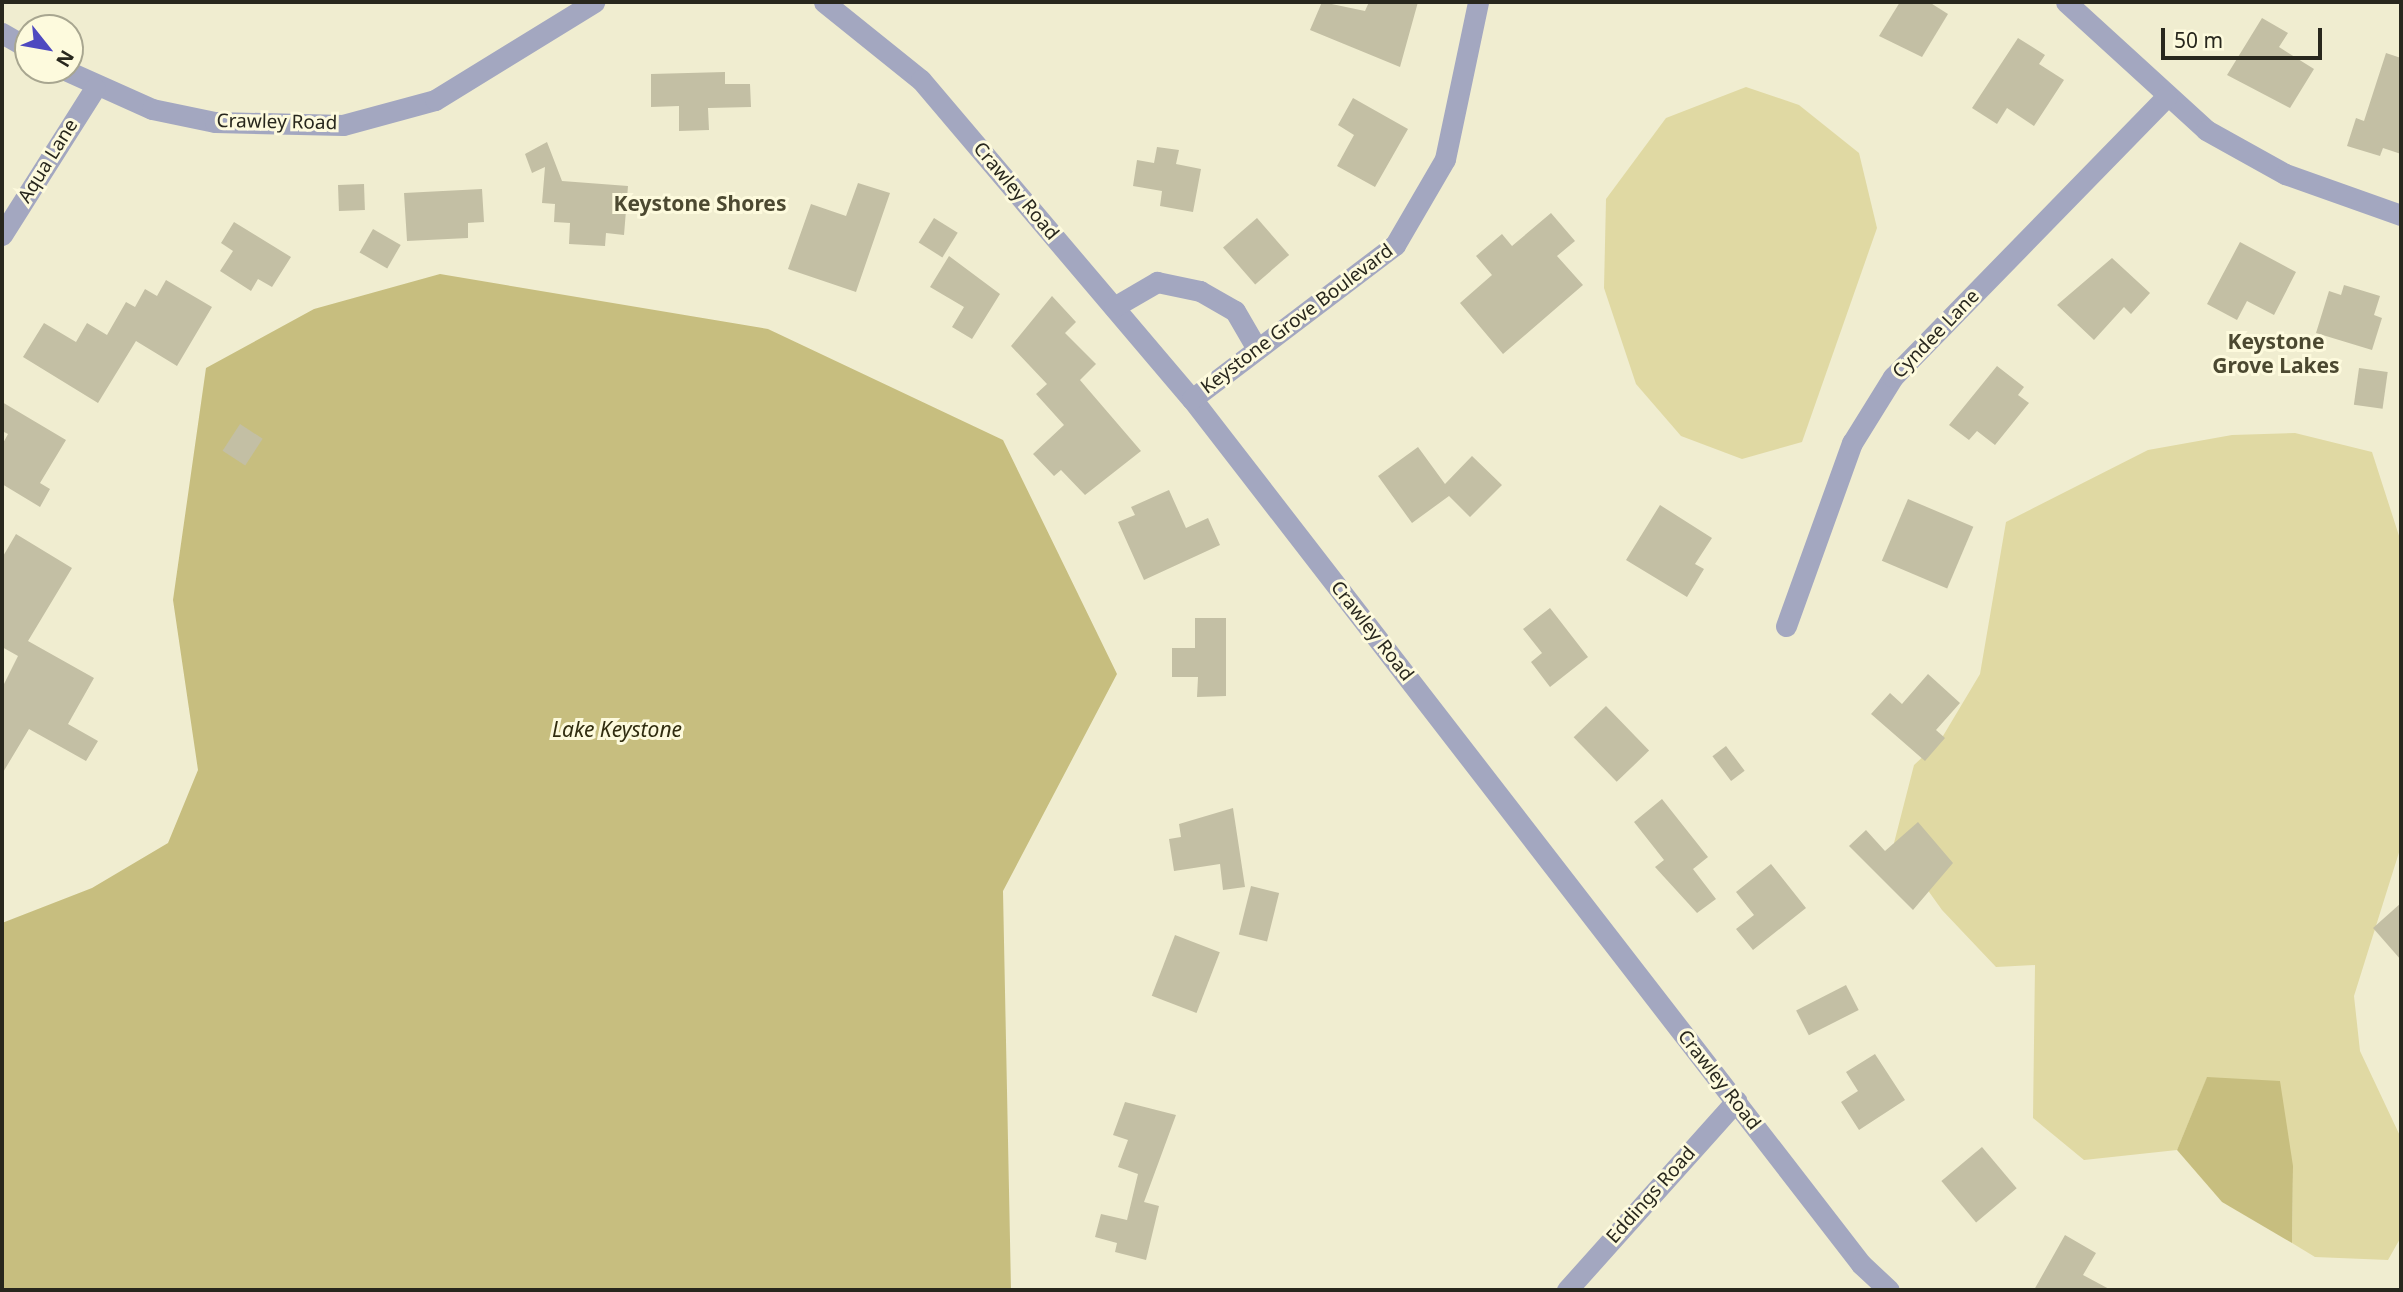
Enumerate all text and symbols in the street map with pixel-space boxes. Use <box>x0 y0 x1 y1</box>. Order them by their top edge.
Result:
north arrow <box>14 14 84 84</box>
scale bar <box>2165 14 2326 58</box>
text: 50 m <box>2174 26 2223 54</box>
text: N <box>50 45 80 72</box>
street label: Crawley Road <box>217 110 337 134</box>
street label: Aqua Lane <box>13 115 83 207</box>
street label: Crawley Road <box>969 137 1063 245</box>
district label: Keystone Shores <box>614 190 786 216</box>
street label: Keystone Grove Boulevard <box>1196 239 1398 399</box>
street label: Cyndee Lane <box>1888 285 1984 383</box>
district label: Keystone Grove Lakes <box>2212 328 2340 378</box>
street label: Crawley Road <box>1326 576 1418 686</box>
water label: Lake Keystone <box>552 716 682 742</box>
street label: Crawley Road <box>1673 1025 1765 1135</box>
street label: Eddings Road <box>1602 1142 1700 1248</box>

